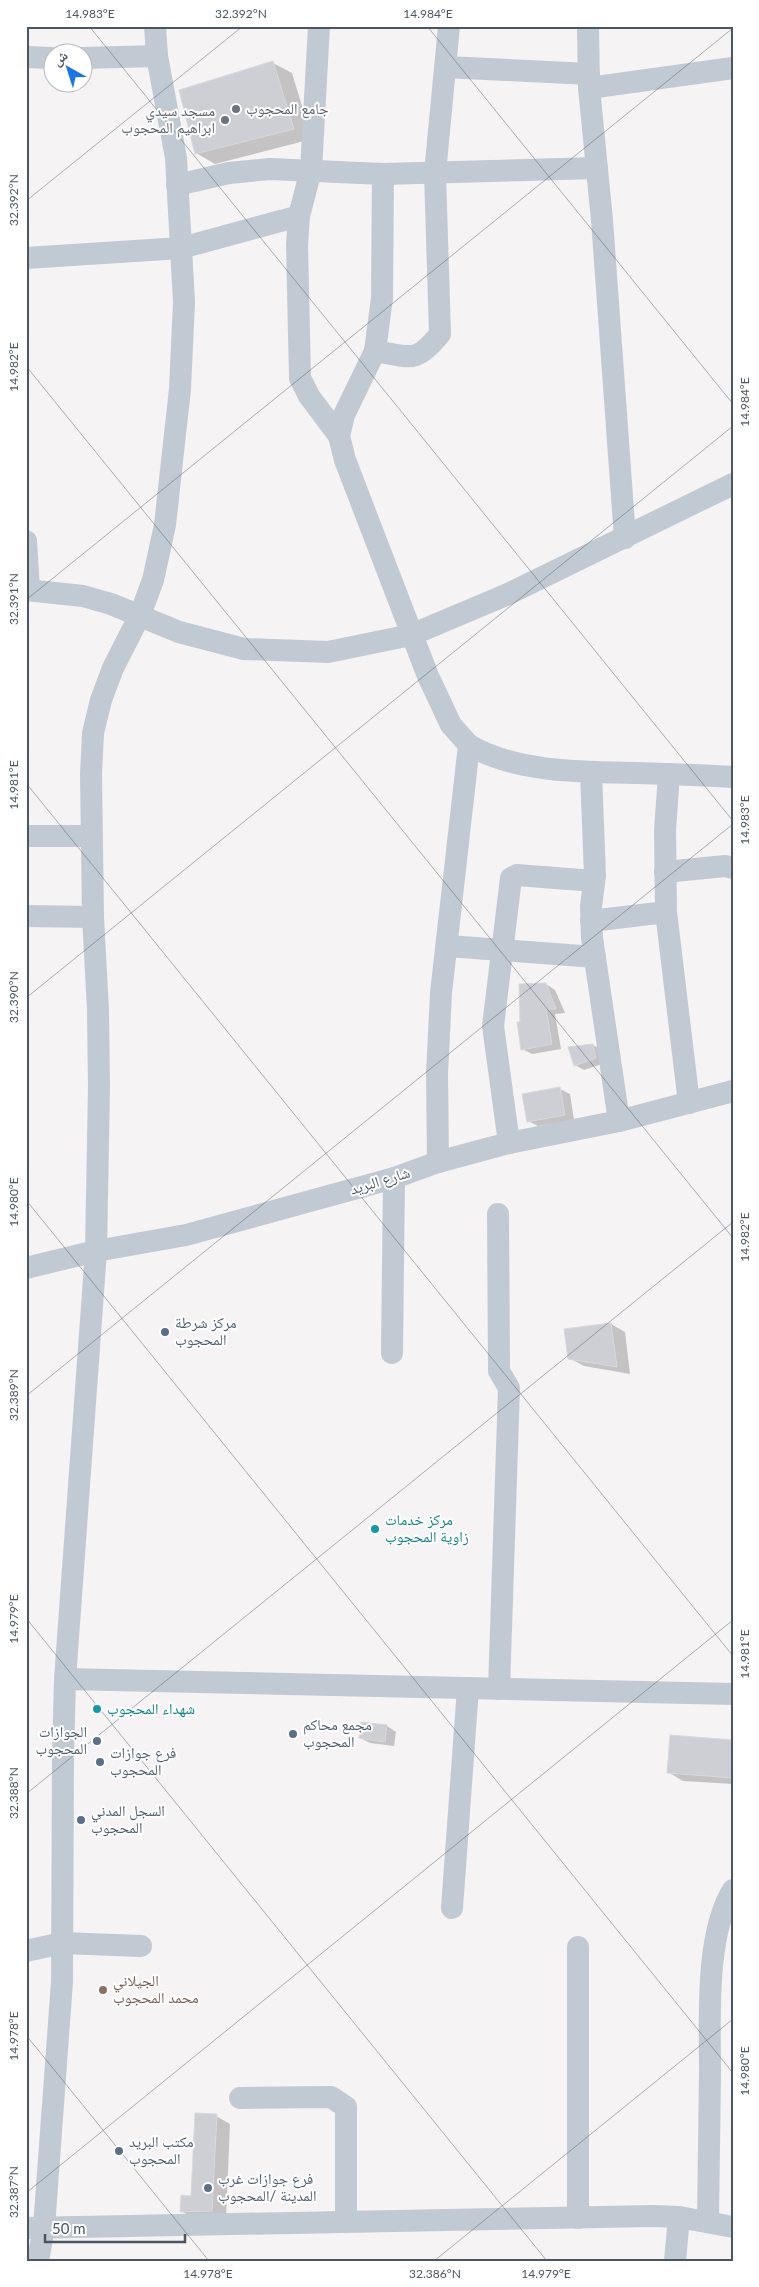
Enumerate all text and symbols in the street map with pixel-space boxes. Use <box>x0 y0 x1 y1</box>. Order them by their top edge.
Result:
text: 14.983°E <box>65 6 115 21</box>
text: 32.392°N <box>215 6 267 21</box>
text: 14.984°E <box>403 6 453 21</box>
north arrow <box>42 42 92 92</box>
text: ش <box>48 46 71 70</box>
place label: جامع المحجوب <box>246 99 329 119</box>
place label: مسجد سيدي ابراهيم المحجوب <box>121 101 215 138</box>
marker: جامع المحجوب <box>230 103 242 115</box>
marker: مسجد سيدي ابراهيم المحجوب <box>219 114 231 126</box>
text: 32.392°N <box>6 174 21 226</box>
text: 14.982°E <box>6 342 21 392</box>
text: 14.984°E <box>737 377 752 427</box>
text: 32.391°N <box>6 573 21 625</box>
text: 14.981°E <box>6 760 21 810</box>
text: 14.983°E <box>737 795 752 845</box>
text: 32.390°N <box>6 971 21 1023</box>
street label: شارع البريد <box>348 1162 413 1200</box>
text: 14.980°E <box>6 1177 21 1227</box>
text: 14.982°E <box>737 1212 752 1262</box>
place label: مركز شرطة المحجوب <box>175 1313 237 1349</box>
marker: مركز شرطة المحجوب <box>159 1326 171 1338</box>
text: 32.389°N <box>6 1369 21 1421</box>
place label: مركز خدمات زاوية المحجوب <box>385 1510 469 1546</box>
marker: مركز خدمات زاوية المحجوب <box>369 1523 381 1535</box>
text: 14.979°E <box>6 1594 21 1644</box>
text: 14.981°E <box>737 1629 752 1679</box>
place label: شهداء المحجوب <box>107 1699 195 1718</box>
marker: شهداء المحجوب <box>91 1703 103 1715</box>
place label: مجمع محاكم المحجوب <box>303 1715 372 1751</box>
place label: الجوازات المحجوب <box>35 1722 87 1758</box>
marker: مجمع محاكم المحجوب <box>287 1728 299 1740</box>
marker: الجوازات المحجوب <box>91 1735 103 1747</box>
place label: فرع جوازات المحجوب <box>110 1743 176 1779</box>
marker: فرع جوازات المحجوب <box>94 1756 106 1768</box>
text: 32.388°N <box>6 1767 21 1819</box>
place label: السجل المدني المحجوب <box>91 1801 165 1837</box>
marker: السجل المدني المحجوب <box>75 1814 87 1826</box>
place label: الجيلاني محمد المحجوب <box>113 1971 199 2007</box>
marker: الجيلاني محمد المحجوب <box>97 1984 109 1996</box>
text: 14.978°E <box>6 2011 21 2061</box>
text: 14.980°E <box>737 2046 752 2096</box>
place label: مكتب البريد المحجوب <box>129 2132 194 2168</box>
marker: مكتب البريد المحجوب <box>113 2145 125 2157</box>
text: 32.387°N <box>6 2166 21 2218</box>
place label: فرع جوازات غرب المدينة /المحجوب <box>218 2169 317 2205</box>
marker: فرع جوازات غرب المدينة /المحجوب <box>202 2182 214 2194</box>
scale bar <box>45 2212 185 2244</box>
text: 50 m <box>52 2219 86 2237</box>
text: 14.978°E <box>183 2266 233 2281</box>
text: 32.386°N <box>409 2266 461 2281</box>
text: 14.979°E <box>521 2266 571 2281</box>

